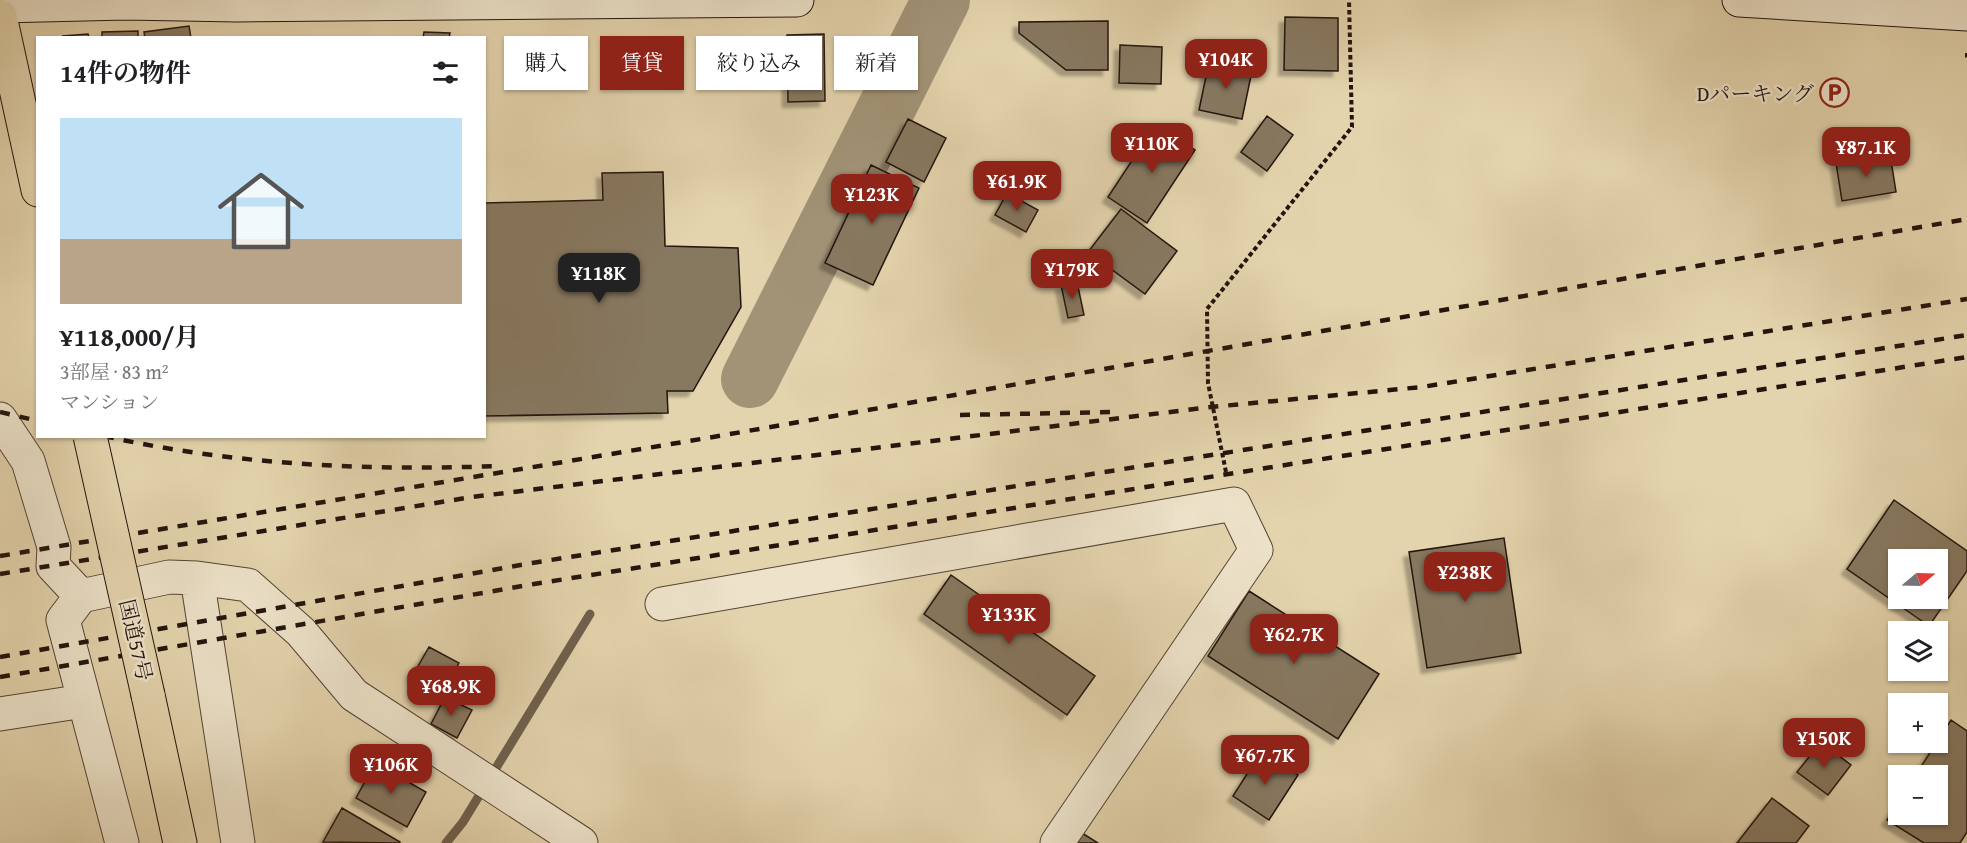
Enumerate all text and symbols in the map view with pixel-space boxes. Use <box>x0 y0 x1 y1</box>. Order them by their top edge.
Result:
chip: 購入 <box>504 36 588 90</box>
chip: 賃貸 <box>600 36 684 90</box>
chip: 絞り込み <box>696 36 822 90</box>
chip: 新着 <box>834 36 918 90</box>
pin: ¥104K <box>1184 39 1268 90</box>
text: ¥104K <box>1199 44 1253 73</box>
text: 14件の物件 <box>60 53 191 92</box>
icon: filters <box>429 56 462 89</box>
parking icon: Dパーキング <box>1819 77 1851 109</box>
place label: Dパーキング <box>1697 78 1814 109</box>
pin: ¥110K <box>1110 123 1194 174</box>
pin: ¥87.1K <box>1817 127 1915 178</box>
text: ¥110K <box>1125 128 1179 157</box>
text: ¥87.1K <box>1836 132 1896 161</box>
icon: home <box>207 157 315 265</box>
pin: ¥61.9K <box>968 161 1066 212</box>
text: ¥61.9K <box>987 166 1047 195</box>
pin: ¥123K <box>830 174 914 225</box>
text: ¥123K <box>845 179 899 208</box>
pin: ¥179K <box>1030 249 1114 300</box>
pin: ¥118K <box>557 253 641 304</box>
text: ¥179K <box>1045 254 1099 283</box>
text: ¥118K <box>572 258 626 287</box>
text: ¥118,000/月 <box>60 317 200 356</box>
text: 3部屋 · 83 m² <box>60 357 169 386</box>
text: マンション <box>60 387 159 416</box>
north arrow <box>1888 549 1948 609</box>
map controls <box>1888 549 1948 825</box>
pin: ¥238K <box>1423 552 1507 603</box>
text: ¥238K <box>1438 557 1492 586</box>
pin: ¥133K <box>967 594 1051 645</box>
street label: 国道57号 <box>112 596 160 684</box>
text: ¥133K <box>982 599 1036 628</box>
pin: ¥62.7K <box>1245 614 1343 665</box>
text: ¥62.7K <box>1264 619 1324 648</box>
button: layers <box>1888 621 1948 681</box>
pin: ¥68.9K <box>402 666 500 717</box>
text: ¥68.9K <box>421 671 481 700</box>
button: + <box>1888 693 1948 753</box>
pin: ¥150K <box>1782 718 1866 769</box>
text: ¥150K <box>1797 723 1851 752</box>
pin: ¥67.7K <box>1216 735 1314 786</box>
text: ¥67.7K <box>1235 740 1295 769</box>
pin: ¥106K <box>349 744 433 795</box>
text: ¥106K <box>364 749 418 778</box>
button: − <box>1888 765 1948 825</box>

